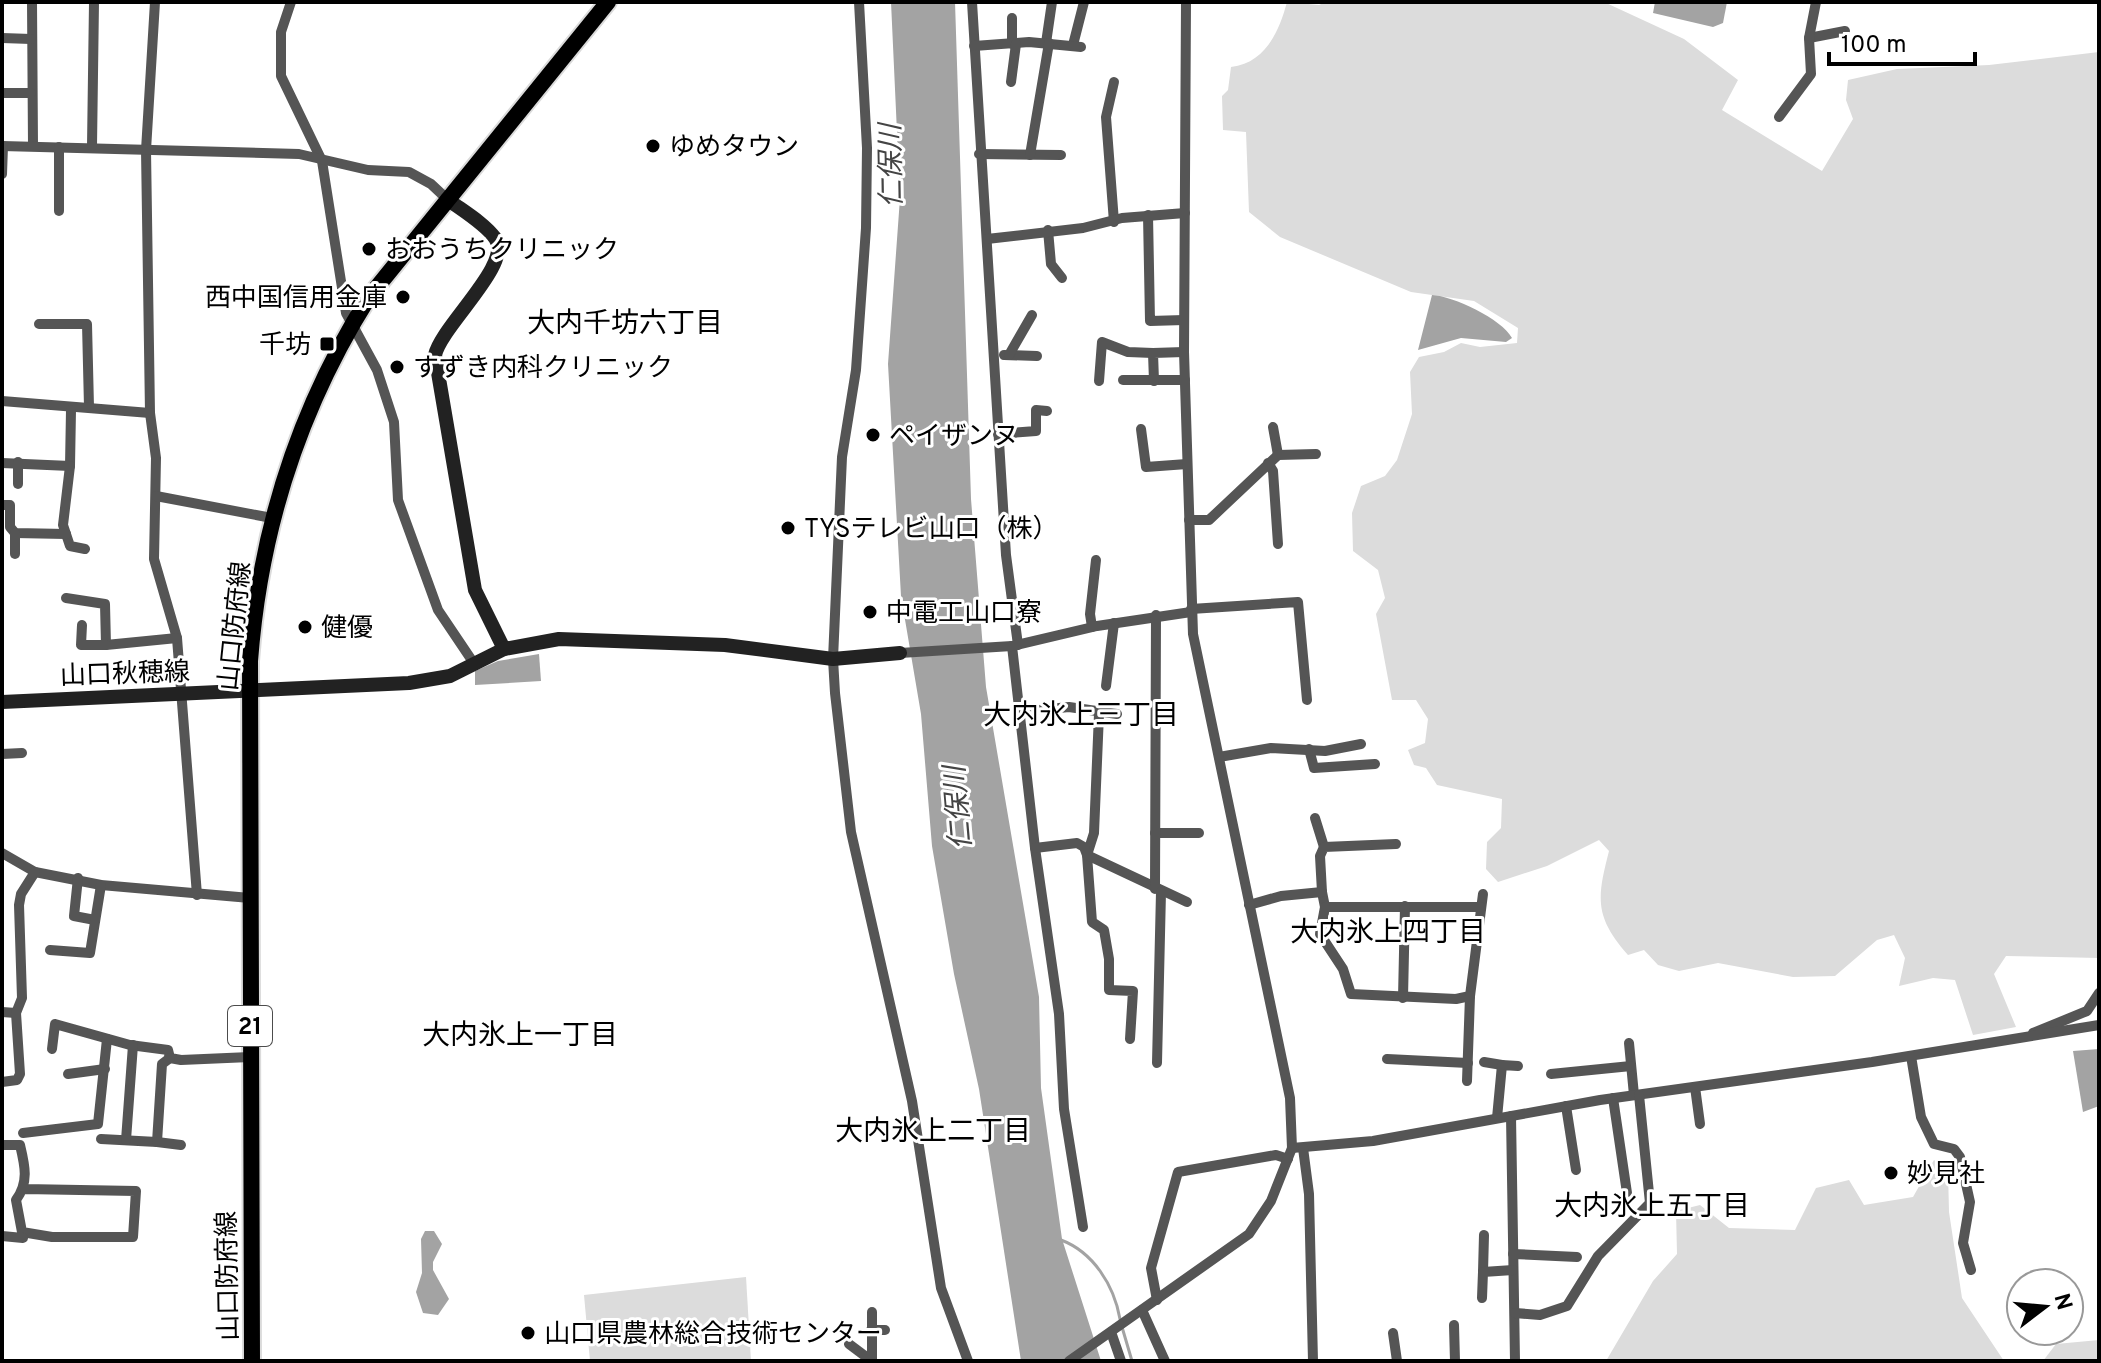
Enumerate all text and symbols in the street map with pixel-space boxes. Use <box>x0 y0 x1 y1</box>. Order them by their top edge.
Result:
scale bar <box>1829 16 1975 66</box>
text: 100 m <box>1841 31 1907 61</box>
water label: 仁保川 <box>874 121 912 208</box>
place label: ゆめタウン <box>669 132 799 165</box>
marker: ゆめタウン <box>644 137 662 155</box>
place label: おおうちクリニック <box>385 235 619 268</box>
marker: おおうちクリニック <box>360 240 378 258</box>
place label: 西中国信用金庫 <box>205 283 387 316</box>
marker: 西中国信用金庫 <box>394 288 412 306</box>
district label: 大内千坊六丁目 <box>527 307 723 343</box>
place label: 千坊 <box>259 330 311 363</box>
marker: 千坊 <box>318 335 336 353</box>
place label: すずき内科クリニック <box>413 353 673 386</box>
marker: すずき内科クリニック <box>388 358 406 376</box>
place label: ペイザンヌ <box>889 421 1019 454</box>
marker: ペイザンヌ <box>864 426 882 444</box>
place label: TYSテレビ山口（株） <box>804 514 1059 547</box>
marker: TYSテレビ山口（株） <box>779 519 797 537</box>
street label: 山口防府線 <box>213 560 260 693</box>
place label: 中電工山口寮 <box>886 598 1042 631</box>
marker: 中電工山口寮 <box>861 603 879 621</box>
place label: 健優 <box>321 613 373 646</box>
marker: 健優 <box>296 618 314 636</box>
street label: 山口秋穂線 <box>60 657 191 694</box>
district label: 大内氷上三丁目 <box>983 699 1179 735</box>
water label: 仁保川 <box>938 761 982 851</box>
district label: 大内氷上四丁目 <box>1290 916 1486 952</box>
road number: 21 <box>228 1006 272 1046</box>
district label: 大内氷上一丁目 <box>422 1019 618 1055</box>
district label: 大内氷上二丁目 <box>835 1115 1031 1151</box>
place label: 妙見社 <box>1907 1159 1985 1192</box>
marker: 妙見社 <box>1882 1164 1900 1182</box>
district label: 大内氷上五丁目 <box>1554 1190 1750 1226</box>
street label: 山口防府線 <box>212 1211 247 1341</box>
north arrow <box>2005 1267 2085 1347</box>
text: N <box>2047 1291 2077 1313</box>
place label: 山口県農林総合技術センター <box>544 1319 882 1352</box>
marker: 山口県農林総合技術センター <box>519 1324 537 1342</box>

